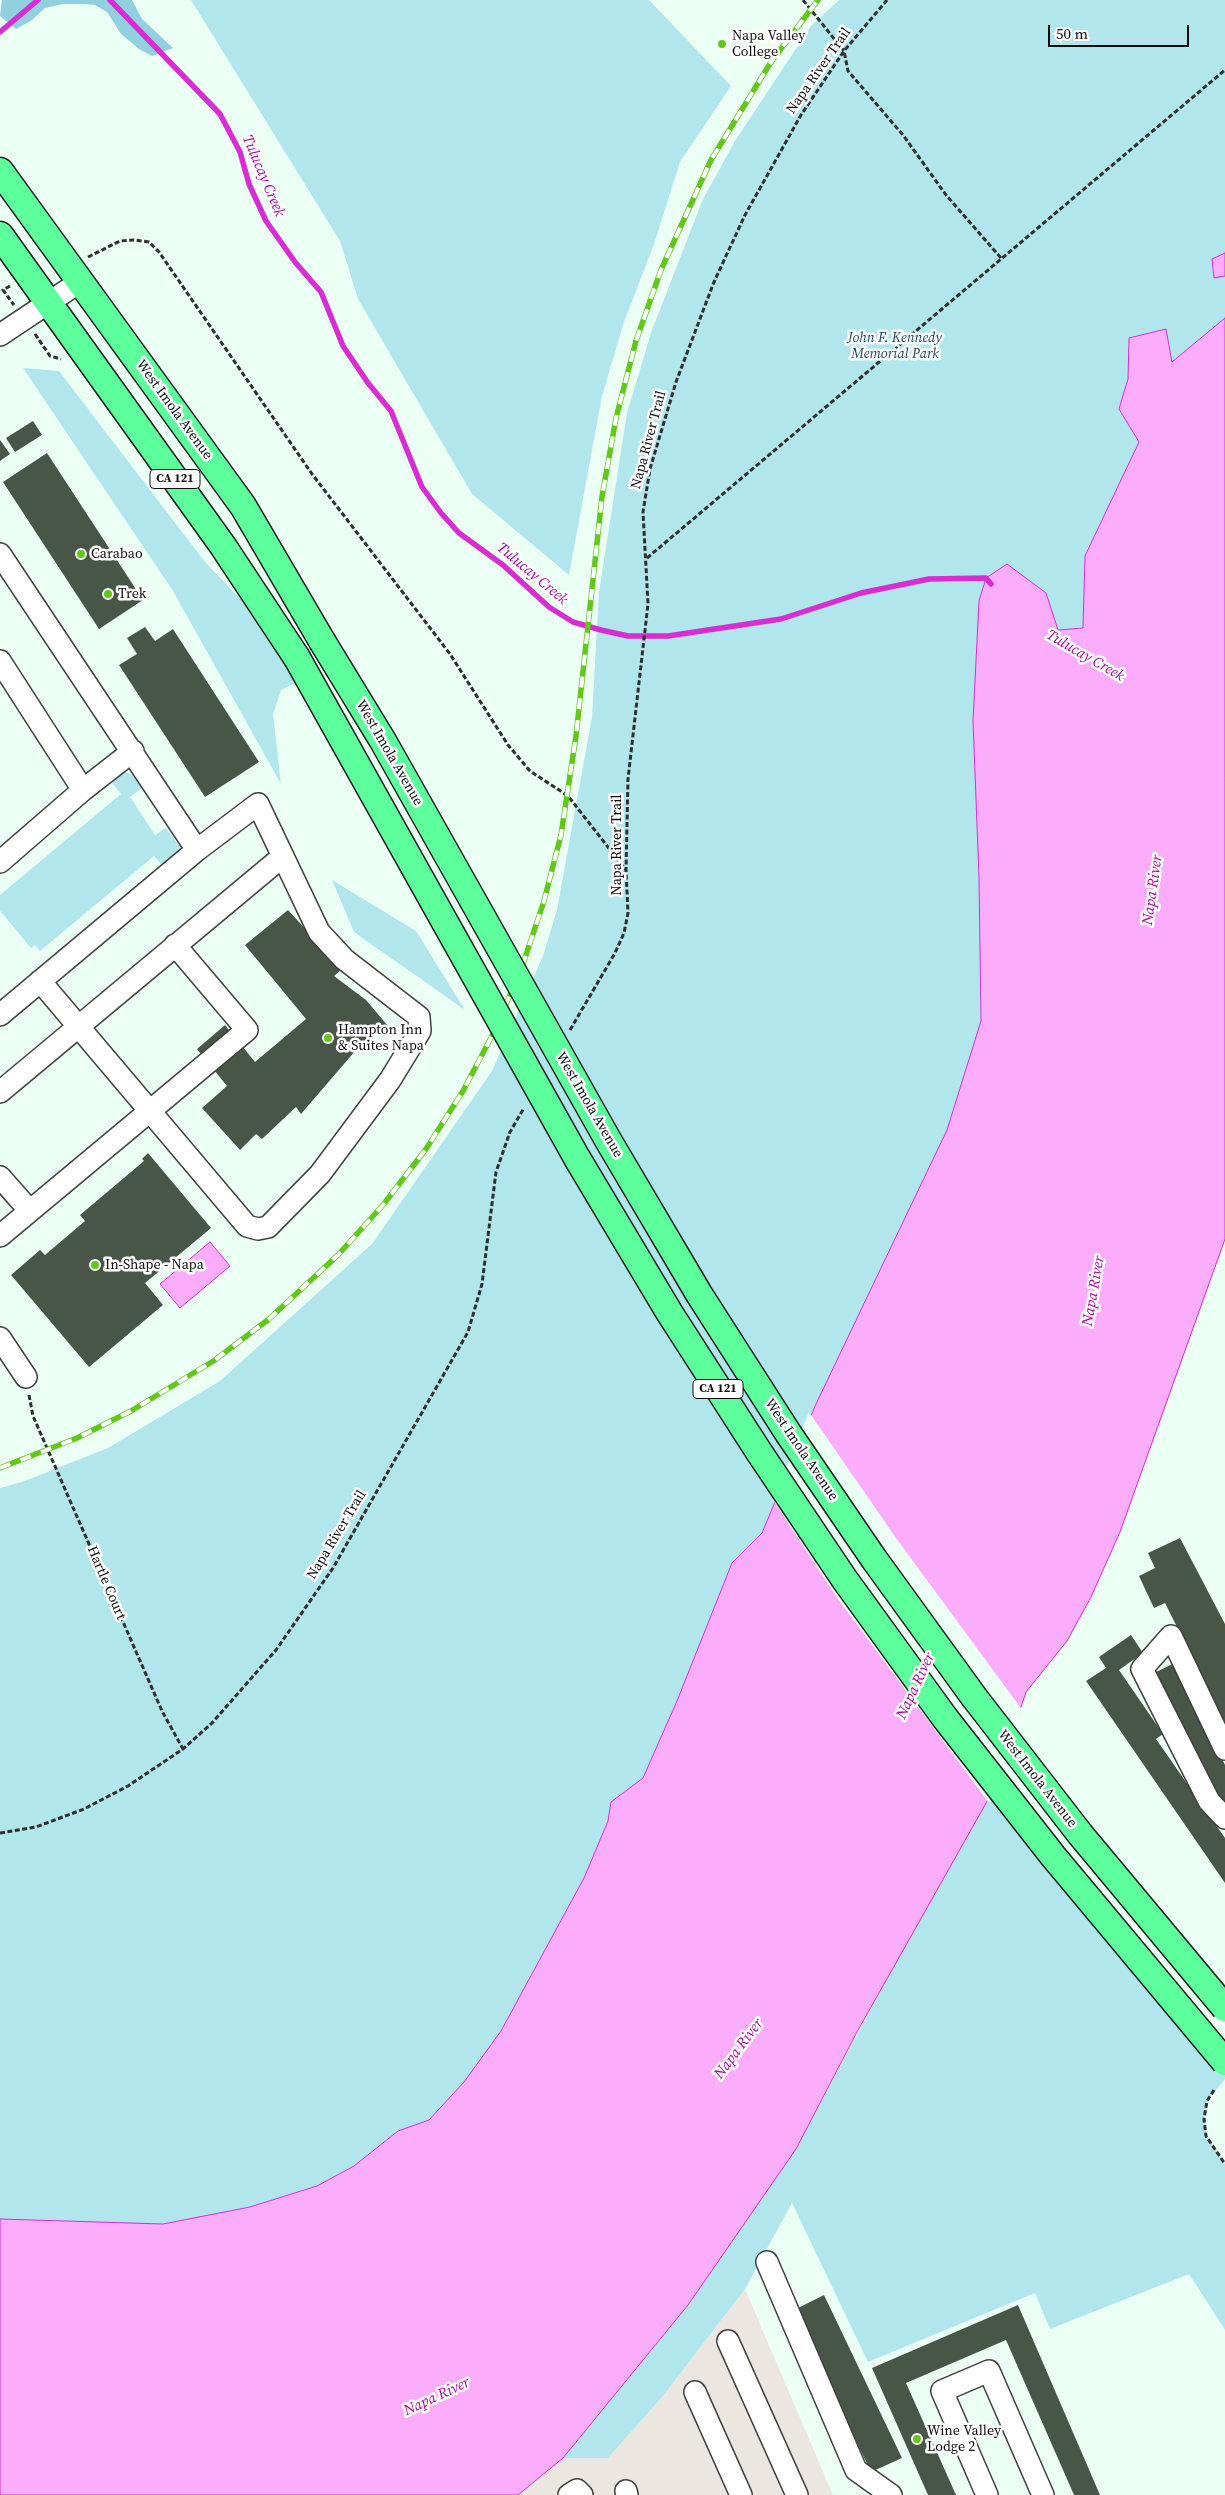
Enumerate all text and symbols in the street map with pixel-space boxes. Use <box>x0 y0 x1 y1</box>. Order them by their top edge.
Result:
scale bar <box>1050 15 1191 47</box>
text: 50 m <box>1056 23 1088 44</box>
street label: Napa River Trail <box>783 25 855 117</box>
place label: Napa Valley College <box>732 28 805 60</box>
marker: Napa Valley College <box>716 38 728 50</box>
water label: Tulucay Creek <box>238 132 288 220</box>
park label: John F. Kennedy Memorial Park <box>848 330 942 362</box>
street label: West Imola Avenue <box>132 357 216 463</box>
street label: Napa River Trail <box>628 389 670 491</box>
road number: CA 121 <box>150 469 200 488</box>
water label: Tulucay Creek <box>493 539 571 609</box>
place label: Carabao <box>91 546 143 562</box>
marker: Carabao <box>75 548 87 560</box>
place label: Trek <box>118 586 146 602</box>
marker: Trek <box>102 588 114 600</box>
water label: Tulucay Creek <box>1043 626 1127 686</box>
street label: West Imola Avenue <box>352 697 426 809</box>
street label: Napa River Trail <box>609 795 625 895</box>
water label: Napa River <box>1139 854 1167 926</box>
place label: Hampton Inn & Suites Napa <box>338 1022 424 1054</box>
marker: Hampton Inn & Suites Napa <box>322 1032 334 1044</box>
street label: West Imola Avenue <box>552 1049 626 1161</box>
water label: Napa River <box>1079 1255 1109 1327</box>
place label: In-Shape - Napa <box>105 1257 204 1273</box>
marker: In-Shape - Napa <box>89 1259 101 1271</box>
road number: CA 121 <box>693 1380 743 1398</box>
street label: West Imola Avenue <box>761 1396 841 1504</box>
street label: Napa River Trail <box>304 1487 370 1583</box>
street label: Hartle Court <box>83 1544 129 1622</box>
water label: Napa River <box>893 1650 939 1722</box>
street label: West Imola Avenue <box>994 1727 1080 1831</box>
water label: Napa River <box>710 2015 768 2083</box>
water label: Napa River <box>401 2374 473 2420</box>
place label: Wine Valley Lodge 2 <box>927 2423 1001 2456</box>
marker: Wine Valley Lodge 2 <box>911 2433 923 2445</box>

